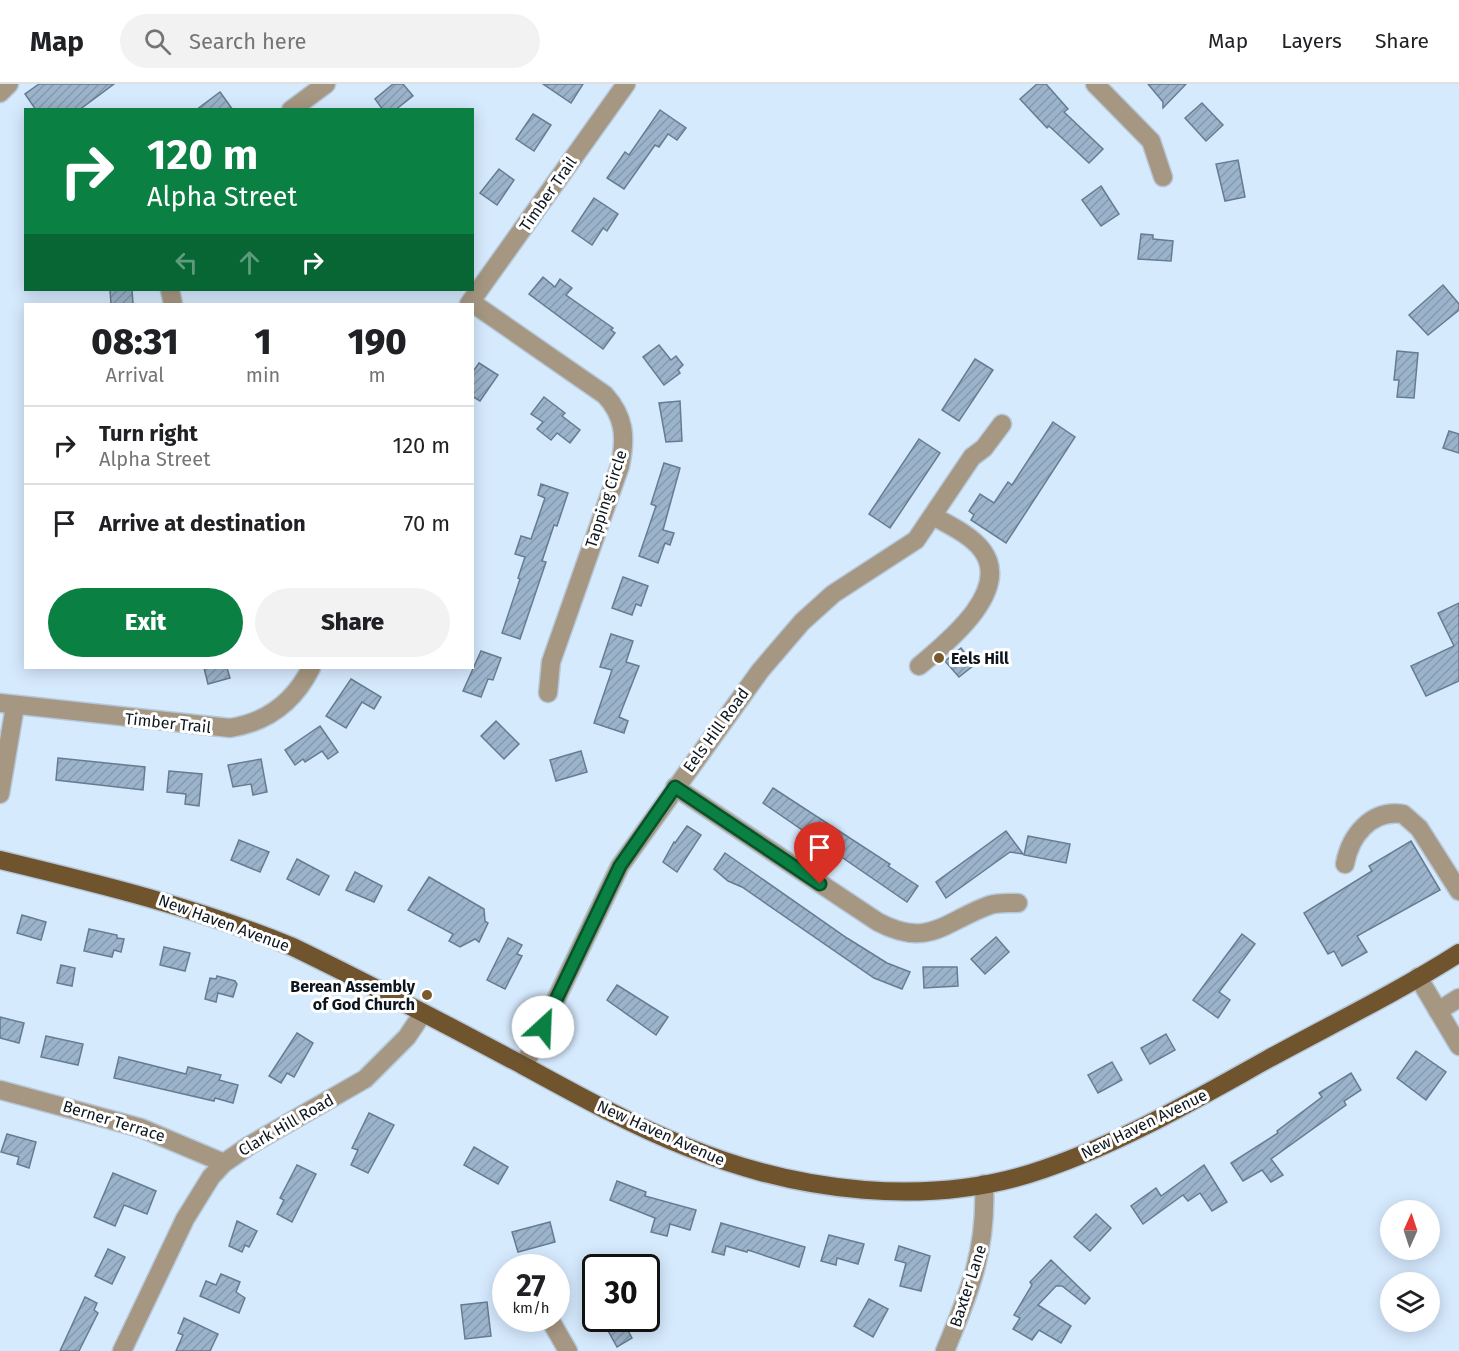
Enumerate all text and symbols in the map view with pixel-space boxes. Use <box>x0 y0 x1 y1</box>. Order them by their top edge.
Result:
search box <box>120 14 540 68</box>
text: Map <box>30 25 84 58</box>
icon: search <box>141 25 174 58</box>
text: Search here <box>189 28 307 55</box>
text: Map <box>1208 28 1248 54</box>
text: Layers <box>1281 28 1342 54</box>
text: Share <box>1375 28 1429 54</box>
text: 120 m <box>147 130 258 180</box>
icon: right <box>48 132 126 210</box>
street label: Timber Trail <box>515 153 581 235</box>
text: Alpha Street <box>147 181 297 213</box>
icon: left <box>170 246 203 279</box>
icon: ahead <box>233 246 266 279</box>
icon: right <box>296 246 329 279</box>
text: 08:31 <box>91 320 178 364</box>
text: 1 <box>255 320 272 364</box>
text: 190 <box>348 320 407 364</box>
text: Arrival <box>106 363 164 387</box>
text: min <box>246 363 280 387</box>
text: m <box>369 363 386 387</box>
text: Turn right <box>99 420 198 447</box>
icon: right <box>48 429 81 462</box>
text: 120 m <box>393 432 450 459</box>
text: Alpha Street <box>99 447 210 471</box>
street label: Tapping Circle <box>581 448 631 550</box>
icon: arrive <box>48 507 81 540</box>
text: Arrive at destination <box>99 510 306 537</box>
text: 70 m <box>404 510 450 537</box>
button: Exit <box>48 588 243 657</box>
button: Share <box>255 588 450 657</box>
place label: Eels Hill <box>951 649 1009 668</box>
marker: Eels Hill <box>932 651 946 665</box>
street label: Eels Hill Road <box>679 684 753 776</box>
street label: Timber Trail <box>124 709 212 737</box>
pin <box>794 822 845 884</box>
icon: arrive <box>803 831 836 864</box>
street label: New Haven Avenue <box>156 890 292 956</box>
place label: Berean Assembly of God Church <box>290 977 416 1014</box>
marker: Berean Assembly of God Church <box>420 988 434 1002</box>
position arrow <box>511 995 575 1059</box>
street label: New Haven Avenue <box>1078 1085 1210 1163</box>
street label: Clark Hill Road <box>235 1090 337 1160</box>
street label: Berner Terrace <box>61 1096 167 1146</box>
street label: New Haven Avenue <box>594 1096 728 1170</box>
north arrow <box>1380 1200 1440 1260</box>
map controls <box>1380 1200 1440 1332</box>
street label: Baxter Lane <box>946 1242 990 1330</box>
speed limit sign: 30 <box>582 1254 660 1332</box>
text: 27 <box>516 1268 546 1304</box>
button: layers <box>1380 1272 1440 1332</box>
text: km/h <box>512 1299 550 1317</box>

